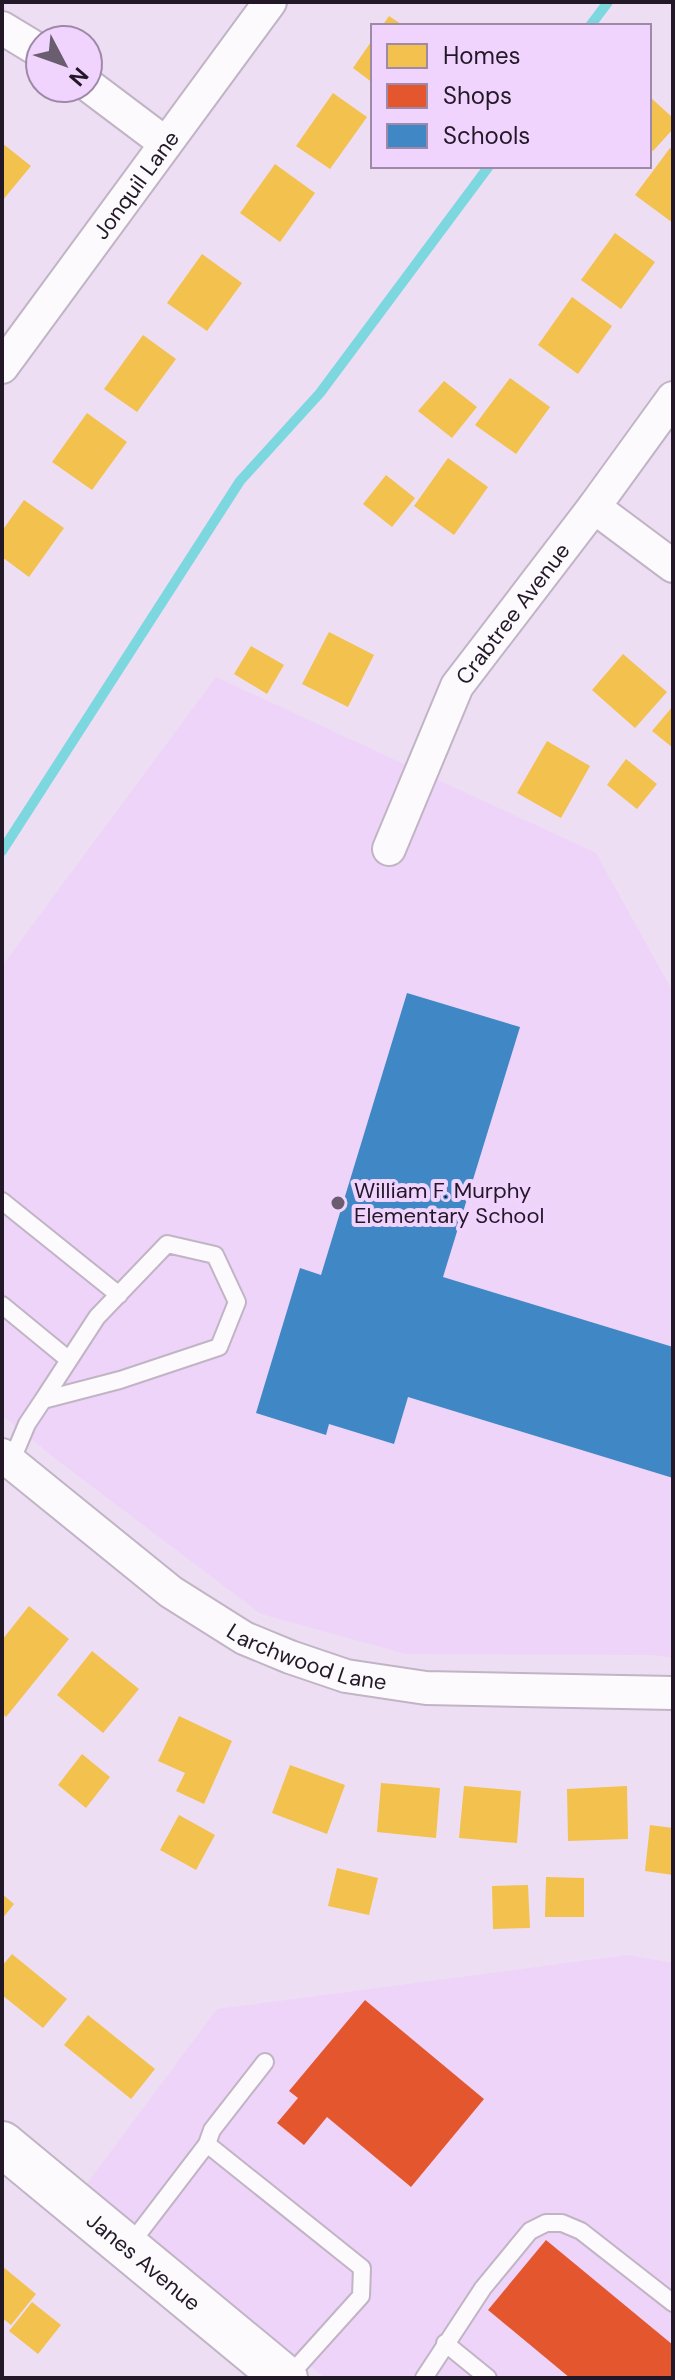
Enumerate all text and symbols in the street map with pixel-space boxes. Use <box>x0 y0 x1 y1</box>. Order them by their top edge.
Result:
north arrow <box>24 24 104 104</box>
legend <box>371 24 651 168</box>
text: Homes <box>443 40 521 71</box>
text: N <box>63 61 95 92</box>
text: Shops <box>443 80 512 111</box>
text: Schools <box>443 120 530 151</box>
street label: Jonquil Lane <box>86 125 185 245</box>
street label: Crabtree Avenue <box>449 537 576 690</box>
place label: William F. Murphy Elementary School <box>354 1176 544 1230</box>
marker: William F. Murphy Elementary School <box>329 1194 347 1212</box>
street label: Larchwood Lane <box>221 1616 389 1696</box>
street label: Janes Avenue <box>81 2206 207 2317</box>

